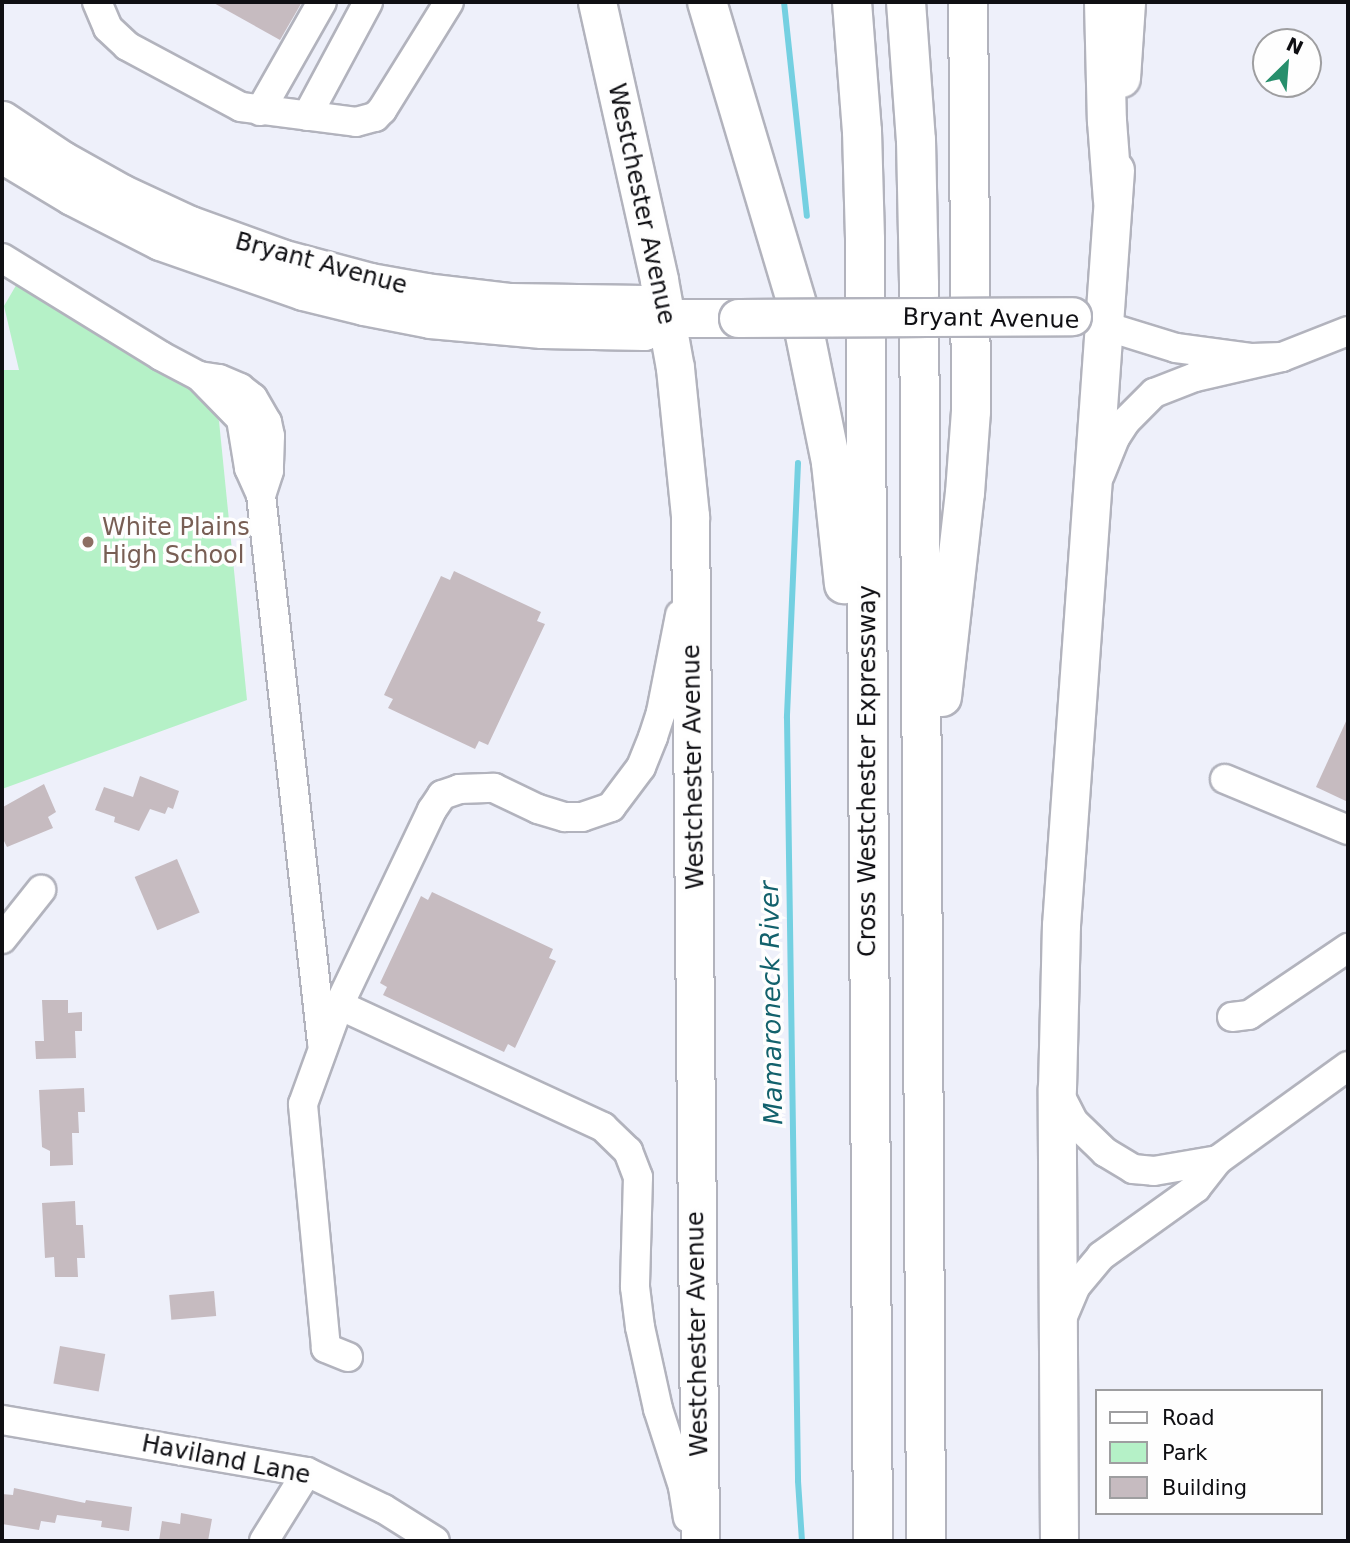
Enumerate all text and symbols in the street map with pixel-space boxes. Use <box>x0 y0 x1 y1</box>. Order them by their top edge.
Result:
north arrow <box>1252 28 1322 98</box>
text: N <box>1283 32 1307 59</box>
street label: Westchester Avenue <box>601 81 681 327</box>
street label: Bryant Avenue <box>232 227 410 301</box>
street label: Bryant Avenue <box>902 303 1080 335</box>
place label: White Plains High School <box>102 514 250 570</box>
marker: White Plains High School <box>80 534 96 550</box>
street label: Cross Westchester Expressway <box>854 585 882 957</box>
street label: Westchester Avenue <box>677 644 711 890</box>
water label: Mamaroneck River <box>754 881 790 1125</box>
street label: Westchester Avenue <box>681 1211 715 1457</box>
legend <box>1094 1389 1322 1515</box>
text: Road <box>1162 1406 1215 1430</box>
street label: Haviland Lane <box>139 1430 313 1490</box>
text: Park <box>1162 1441 1207 1465</box>
text: Building <box>1162 1476 1247 1500</box>

